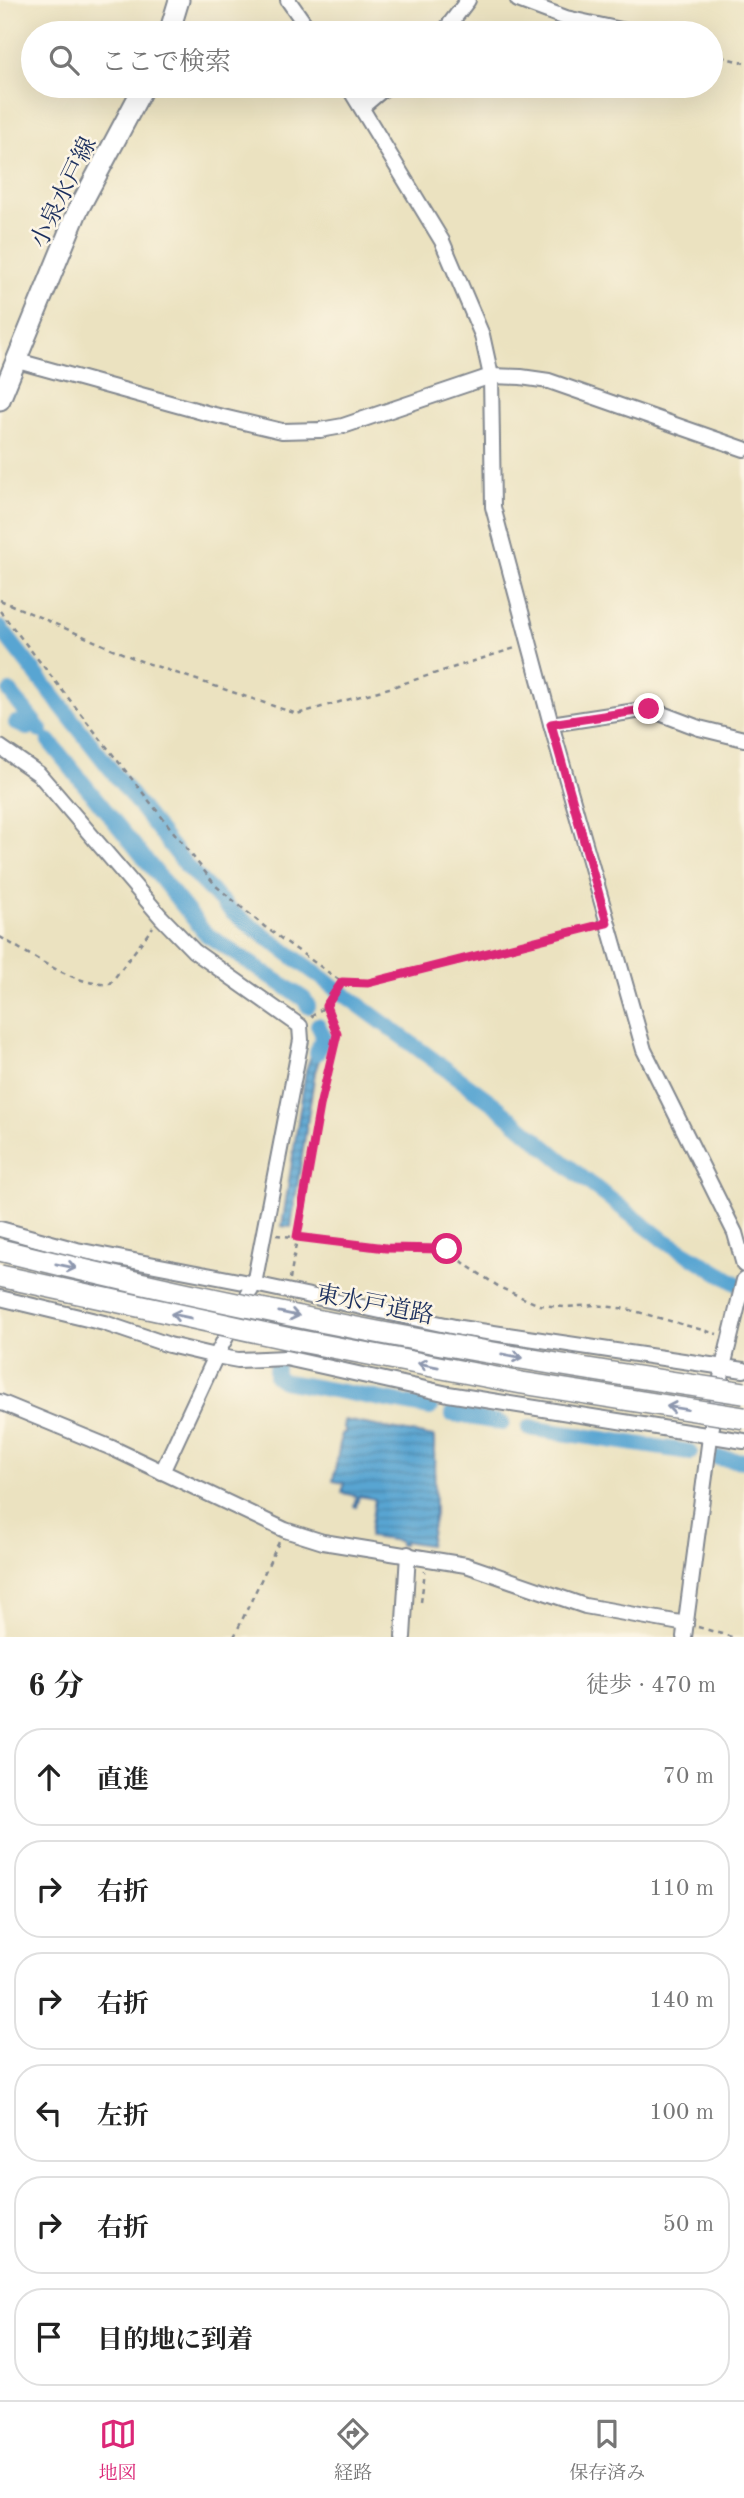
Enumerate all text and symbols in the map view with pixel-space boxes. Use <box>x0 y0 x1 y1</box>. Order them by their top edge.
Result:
search box <box>21 21 723 98</box>
icon: search <box>45 41 83 79</box>
text: ここで検索 <box>101 50 231 76</box>
street label: 小泉水戸線 <box>25 132 102 252</box>
route end <box>633 693 664 724</box>
route start <box>431 1233 462 1264</box>
one-way arrow <box>54 1260 77 1274</box>
street label: 東水戸道路 <box>313 1280 436 1329</box>
one-way arrow <box>277 1308 300 1321</box>
one-way arrow <box>170 1309 193 1322</box>
one-way arrow <box>500 1349 523 1363</box>
one-way arrow <box>417 1358 440 1372</box>
one-way arrow <box>666 1401 688 1414</box>
text: 6 分 <box>28 1672 84 1702</box>
text: 徒歩 · 470 m <box>586 1674 716 1697</box>
icon: ahead <box>30 1758 68 1796</box>
text: 70 m <box>663 1765 714 1788</box>
text: 直進 <box>97 1768 149 1794</box>
icon: right <box>30 1870 68 1908</box>
text: 110 m <box>649 1877 714 1900</box>
text: 右折 <box>97 1880 149 1906</box>
icon: right <box>30 1982 68 2020</box>
text: 140 m <box>649 1989 714 2012</box>
text: 右折 <box>97 1992 149 2018</box>
icon: left <box>30 2094 68 2132</box>
text: 100 m <box>649 2101 714 2124</box>
text: 左折 <box>97 2104 149 2130</box>
icon: right <box>30 2206 68 2244</box>
text: 50 m <box>663 2213 714 2236</box>
text: 右折 <box>97 2216 149 2242</box>
icon: arrive <box>30 2318 68 2356</box>
text: 目的地に到着 <box>97 2328 253 2354</box>
tab: 地図 <box>99 2415 137 2486</box>
tab: 経路 <box>334 2415 372 2486</box>
tab: 保存済み <box>569 2415 645 2486</box>

